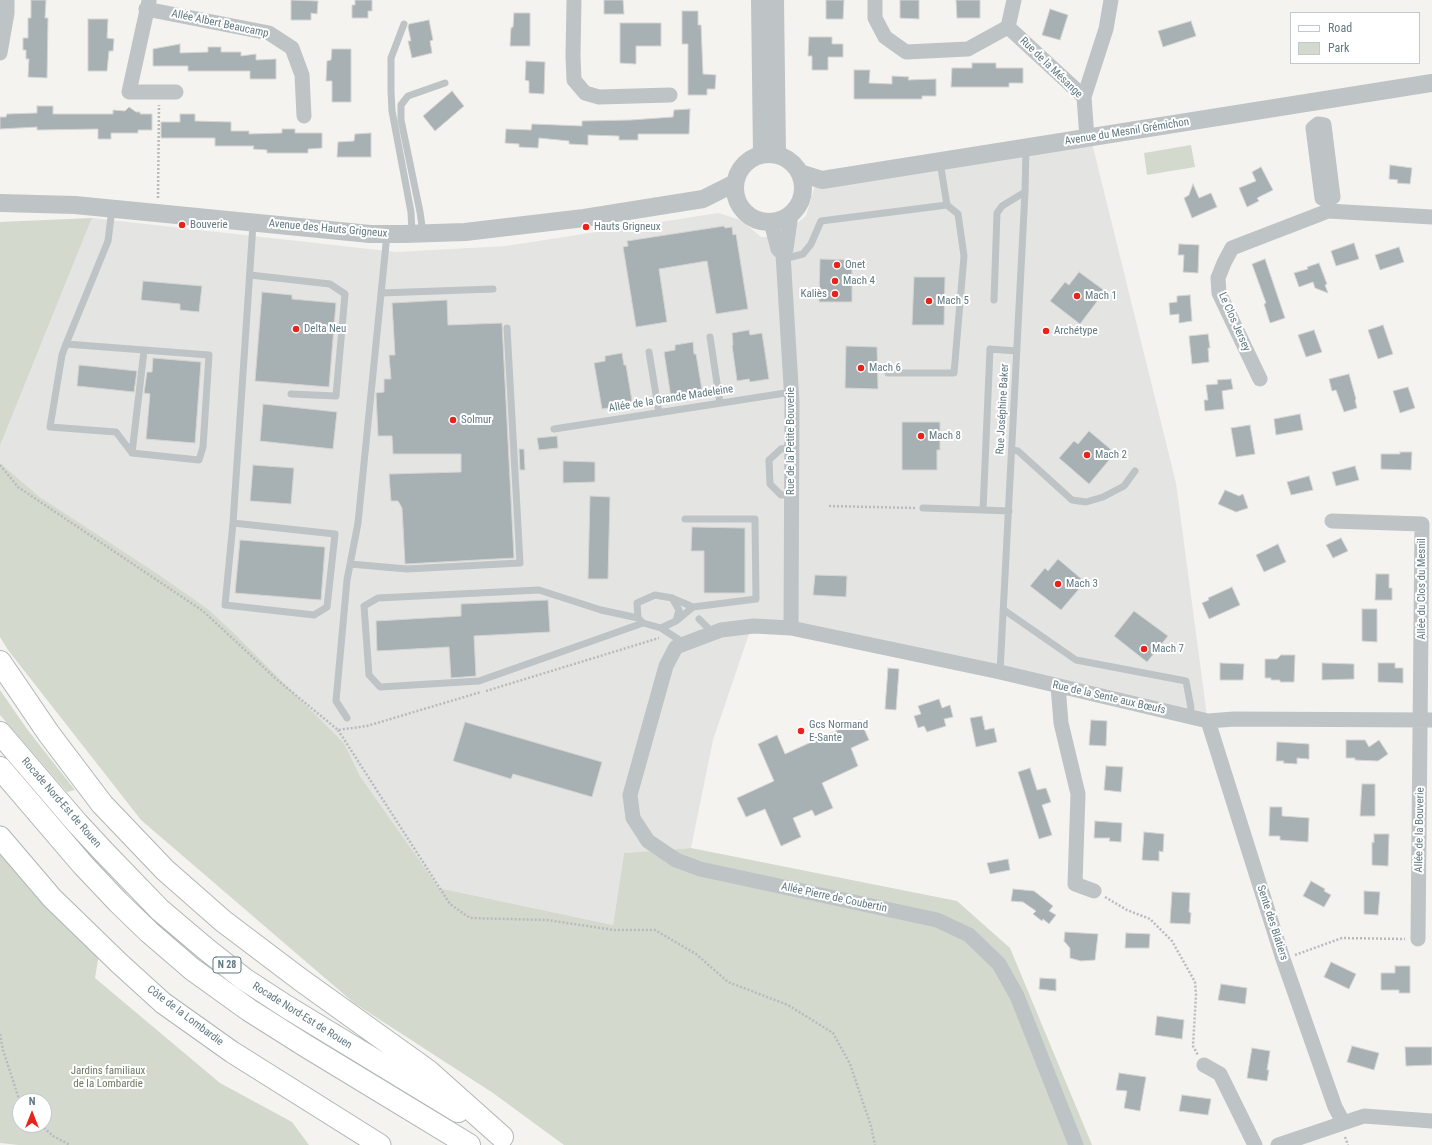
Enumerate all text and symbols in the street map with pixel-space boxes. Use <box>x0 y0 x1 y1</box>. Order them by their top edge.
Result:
street label: Allée Albert Beaucamp <box>170 7 270 41</box>
legend <box>1290 12 1420 64</box>
text: Road <box>1328 21 1352 35</box>
street label: Rue de la Mésange <box>1017 35 1085 101</box>
text: Park <box>1328 41 1349 55</box>
street label: Avenue du Mesnil Grémichon <box>1064 116 1190 148</box>
street label: Avenue des Hauts Grigneux <box>268 217 388 241</box>
place label: Bouverie <box>190 218 228 232</box>
marker: Bouverie <box>177 220 187 230</box>
place label: Hauts Grigneux <box>594 220 661 234</box>
marker: Hauts Grigneux <box>581 222 591 232</box>
place label: Onet <box>845 258 865 272</box>
marker: Onet <box>832 260 842 270</box>
place label: Mach 4 <box>843 274 875 288</box>
marker: Mach 4 <box>830 276 840 286</box>
place label: Kaliès <box>801 287 827 301</box>
marker: Kaliès <box>830 289 840 299</box>
place label: Mach 1 <box>1085 289 1117 303</box>
street label: Le Clos Jersey <box>1215 290 1253 354</box>
marker: Mach 1 <box>1072 291 1082 301</box>
place label: Mach 5 <box>937 294 969 308</box>
marker: Mach 5 <box>924 296 934 306</box>
place label: Delta Neu <box>304 322 346 336</box>
marker: Delta Neu <box>291 324 301 334</box>
place label: Archétype <box>1054 324 1098 338</box>
marker: Archétype <box>1041 326 1051 336</box>
place label: Mach 6 <box>869 361 901 375</box>
marker: Mach 6 <box>856 363 866 373</box>
street label: Rue Joséphine Baker <box>994 363 1012 455</box>
street label: Allée de la Grande Madeleine <box>608 383 734 415</box>
street label: Rue de la Petite Bouverie <box>784 387 798 495</box>
place label: Solmur <box>461 413 492 427</box>
marker: Solmur <box>448 415 458 425</box>
place label: Mach 8 <box>929 429 961 443</box>
marker: Mach 8 <box>916 431 926 441</box>
place label: Mach 2 <box>1095 448 1127 462</box>
marker: Mach 2 <box>1082 450 1092 460</box>
street label: Allée du Clos du Mesnil <box>1415 538 1429 640</box>
place label: Mach 3 <box>1066 577 1098 591</box>
marker: Mach 3 <box>1053 579 1063 589</box>
place label: Mach 7 <box>1152 642 1184 656</box>
marker: Mach 7 <box>1139 644 1149 654</box>
street label: Rue de la Sente aux Bœufs <box>1051 679 1167 717</box>
place label: Gcs Normand E-Sante <box>809 718 868 744</box>
marker: Gcs Normand E-Sante <box>796 726 806 736</box>
street label: Rocade Nord-Est de Rouen <box>18 755 104 851</box>
street label: Allée de la Bouverie <box>1413 787 1427 873</box>
street label: Allée Pierre de Coubertin <box>780 880 888 916</box>
street label: Sente des Blatiers <box>1254 884 1290 962</box>
road number: N 28 <box>213 957 241 973</box>
street label: Rocade Nord-Est de Rouen <box>250 980 354 1052</box>
street label: Côte de la Lombardie <box>144 983 226 1049</box>
park label: Jardins familiaux de la Lombardie <box>71 1064 145 1090</box>
north arrow <box>12 1093 52 1133</box>
text: N <box>29 1095 35 1108</box>

